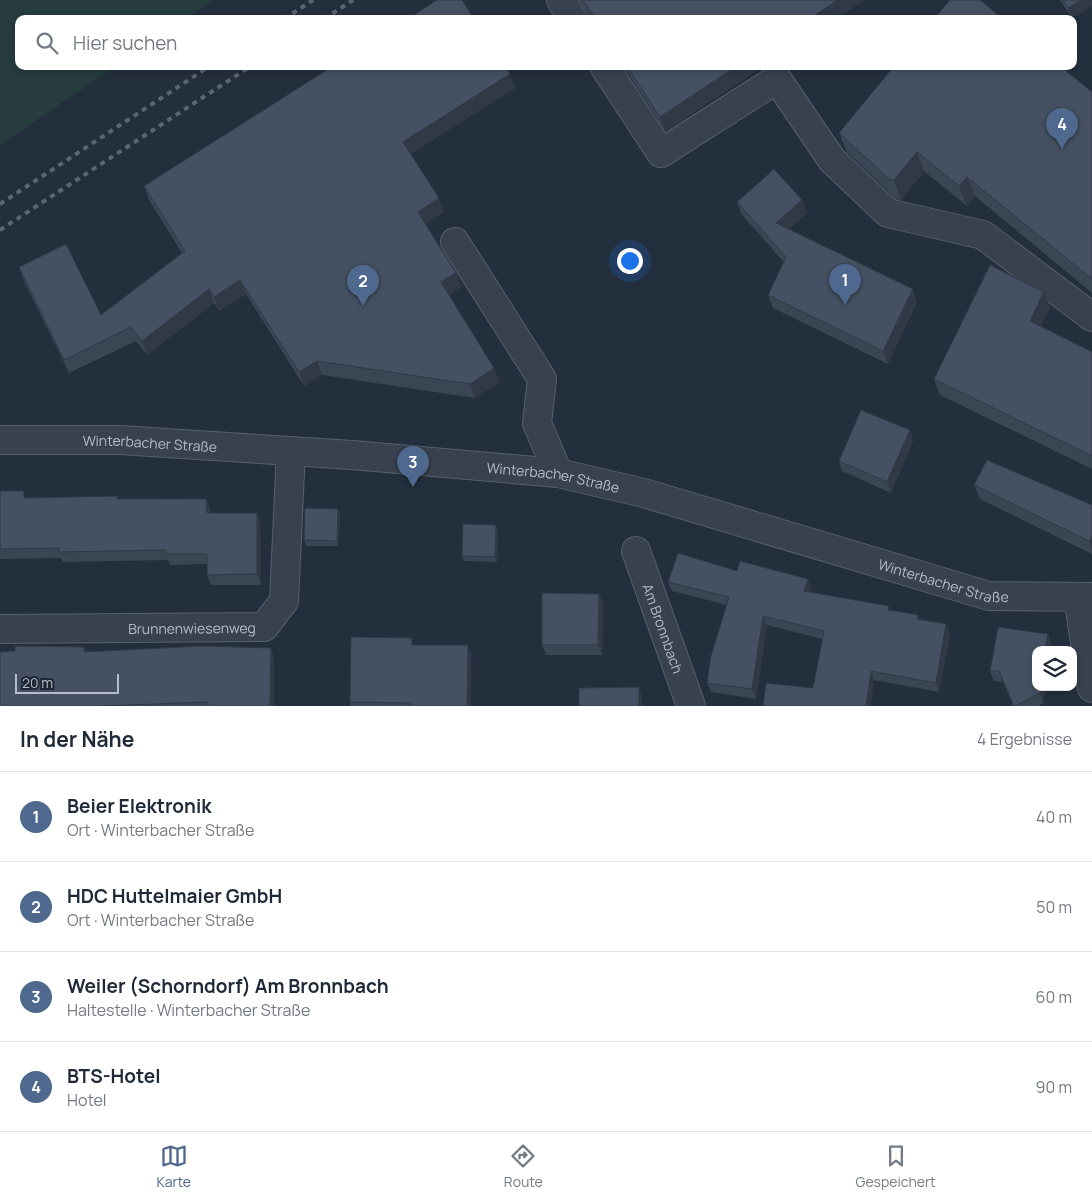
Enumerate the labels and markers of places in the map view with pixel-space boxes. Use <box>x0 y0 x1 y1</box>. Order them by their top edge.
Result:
pin: 4 <box>1046 108 1078 149</box>
pin: 1 <box>829 264 861 305</box>
pin: 2 <box>347 265 379 306</box>
pin: 3 <box>397 446 429 487</box>

